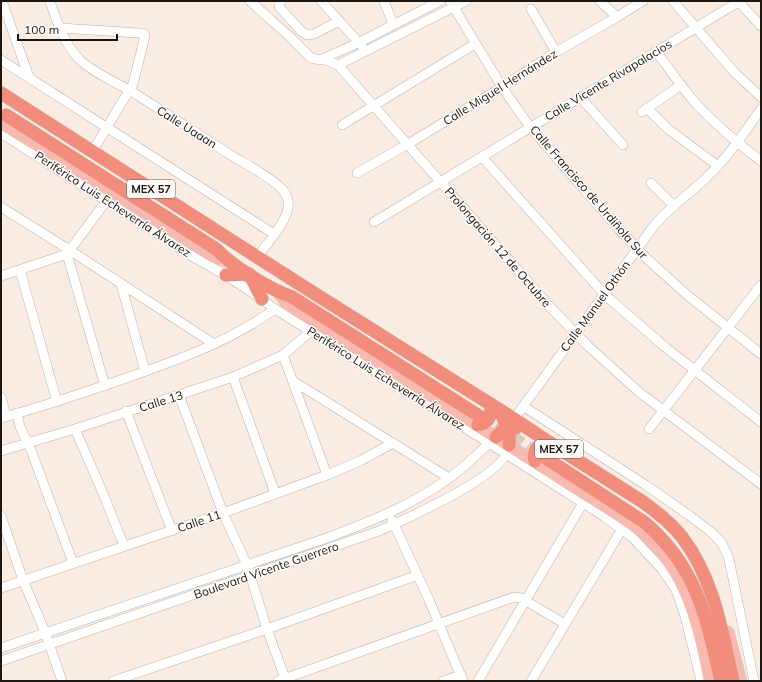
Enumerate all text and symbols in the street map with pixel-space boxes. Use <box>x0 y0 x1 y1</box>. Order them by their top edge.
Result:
scale bar <box>18 16 117 42</box>
text: 100 m <box>24 22 59 37</box>
street label: Calle Vicente Rivapalacios <box>542 36 674 124</box>
street label: Calle Miguel Hernández <box>440 46 560 128</box>
street label: Calle Uaaan <box>154 103 220 151</box>
street label: Calle Francisco de Urdiñola Sur <box>527 122 652 262</box>
street label: Periférico Luis Echeverría Álvarez <box>32 148 194 260</box>
road number: MEX 57 <box>127 180 175 198</box>
street label: Prolongación 12 de Octubre <box>442 184 554 310</box>
street label: Calle Manuel Othón <box>557 258 633 354</box>
street label: Periférico Luis Echeverría Álvarez <box>304 323 468 433</box>
street label: Calle 13 <box>137 387 185 415</box>
road number: MEX 57 <box>535 440 583 458</box>
street label: Calle 11 <box>175 507 223 535</box>
street label: Boulevard Vicente Guerrero <box>192 538 341 602</box>

